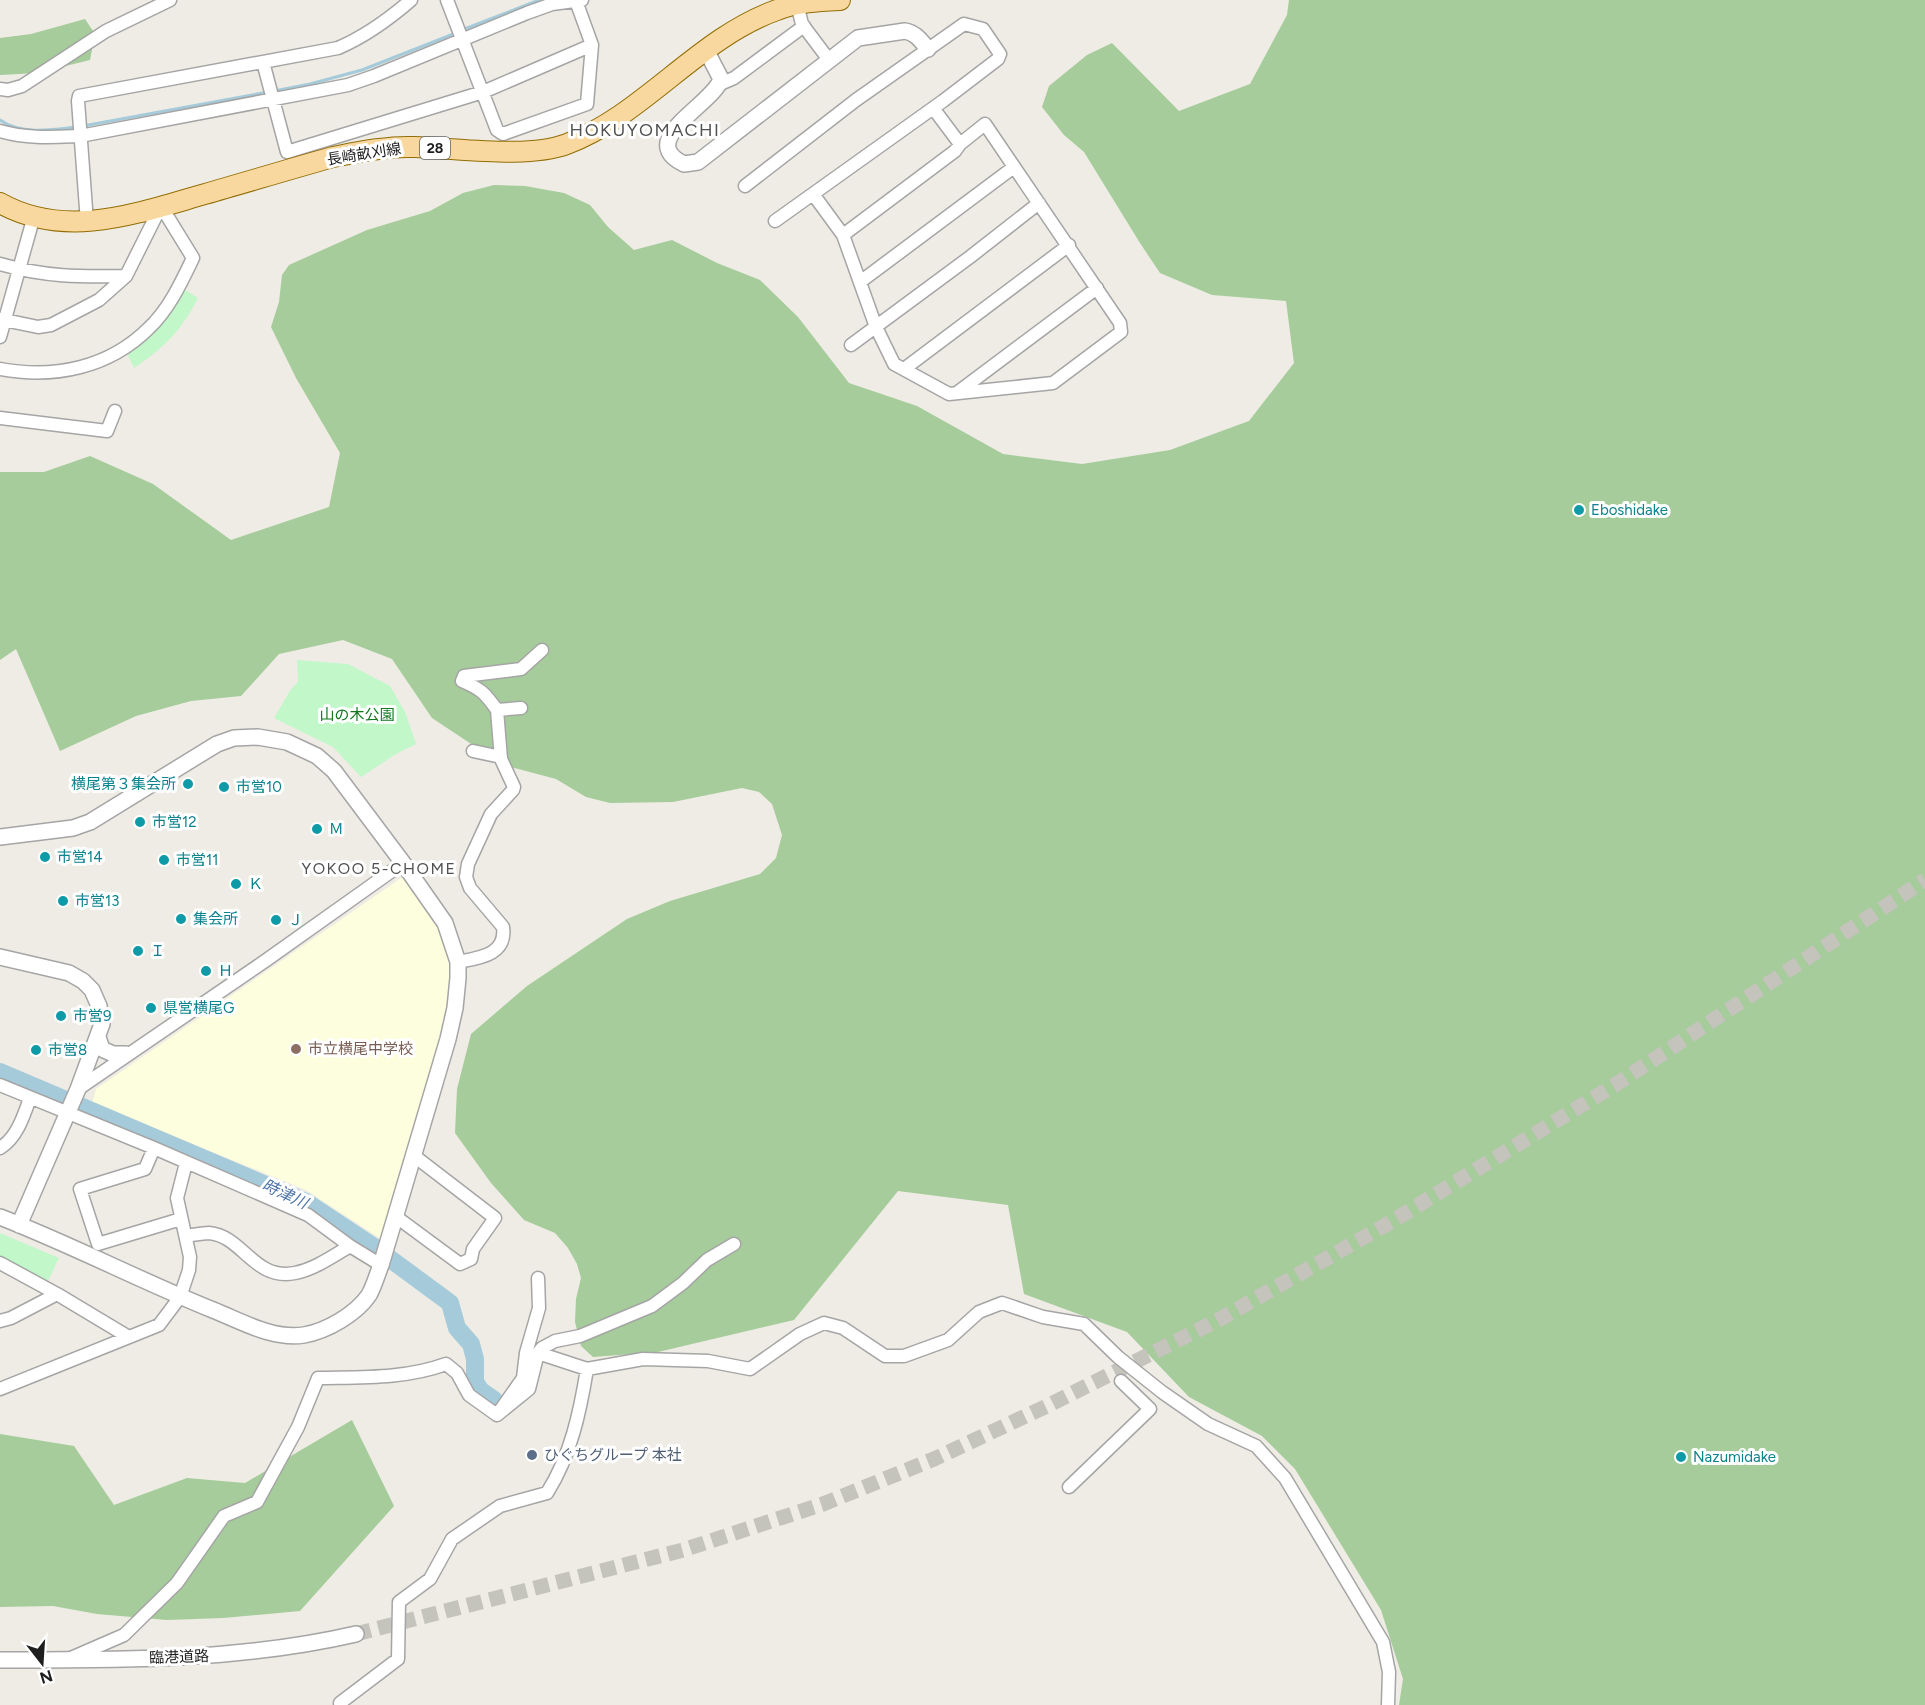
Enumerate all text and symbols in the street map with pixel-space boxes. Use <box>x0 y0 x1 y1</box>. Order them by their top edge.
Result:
district label: HOKUYOMACHI <box>570 119 720 141</box>
road number: 28 <box>420 137 450 159</box>
street label: 長崎畝刈線 <box>326 139 402 169</box>
place label: Eboshidake <box>1591 501 1668 519</box>
marker: Eboshidake <box>1572 503 1586 517</box>
park label: 山の木公園 <box>319 706 395 724</box>
place label: 横尾第３集会所 <box>71 775 176 793</box>
marker: 横尾第３集会所 <box>181 777 195 791</box>
place label: 市営10 <box>236 778 282 796</box>
marker: 市営10 <box>217 780 231 794</box>
place label: 市営12 <box>152 813 197 831</box>
marker: 市営12 <box>133 815 147 829</box>
place label: Ｍ <box>329 820 344 838</box>
marker: Ｍ <box>310 822 324 836</box>
place label: 市営14 <box>57 848 103 866</box>
marker: 市営14 <box>38 850 52 864</box>
place label: 市営11 <box>176 851 218 869</box>
marker: 市営11 <box>157 853 171 867</box>
district label: YOKOO 5-CHOME <box>302 859 456 878</box>
place label: Ｋ <box>248 875 263 893</box>
marker: Ｋ <box>229 877 243 891</box>
place label: 市営13 <box>75 892 119 910</box>
marker: 市営13 <box>56 894 70 908</box>
place label: 集会所 <box>193 910 238 928</box>
place label: Ｊ <box>288 911 303 929</box>
marker: 集会所 <box>174 912 188 926</box>
marker: Ｊ <box>269 913 283 927</box>
place label: Ｉ <box>150 942 165 960</box>
marker: Ｉ <box>131 944 145 958</box>
place label: Ｈ <box>218 962 233 980</box>
marker: Ｈ <box>199 964 213 978</box>
place label: 県営横尾G <box>163 999 234 1017</box>
marker: 県営横尾G <box>144 1001 158 1015</box>
place label: 市営9 <box>73 1007 112 1025</box>
marker: 市営9 <box>54 1009 68 1023</box>
place label: 市立横尾中学校 <box>308 1040 413 1058</box>
place label: 市営8 <box>48 1041 87 1059</box>
marker: 市立横尾中学校 <box>289 1042 303 1056</box>
marker: 市営8 <box>29 1043 43 1057</box>
water label: 時津川 <box>259 1175 313 1214</box>
place label: ひぐちグループ 本社 <box>544 1446 682 1464</box>
marker: ひぐちグループ 本社 <box>525 1448 539 1462</box>
place label: Nazumidake <box>1693 1448 1776 1466</box>
marker: Nazumidake <box>1674 1450 1688 1464</box>
north arrow <box>12 1633 72 1693</box>
street label: 臨港道路 <box>149 1647 209 1667</box>
text: N <box>38 1666 55 1688</box>

